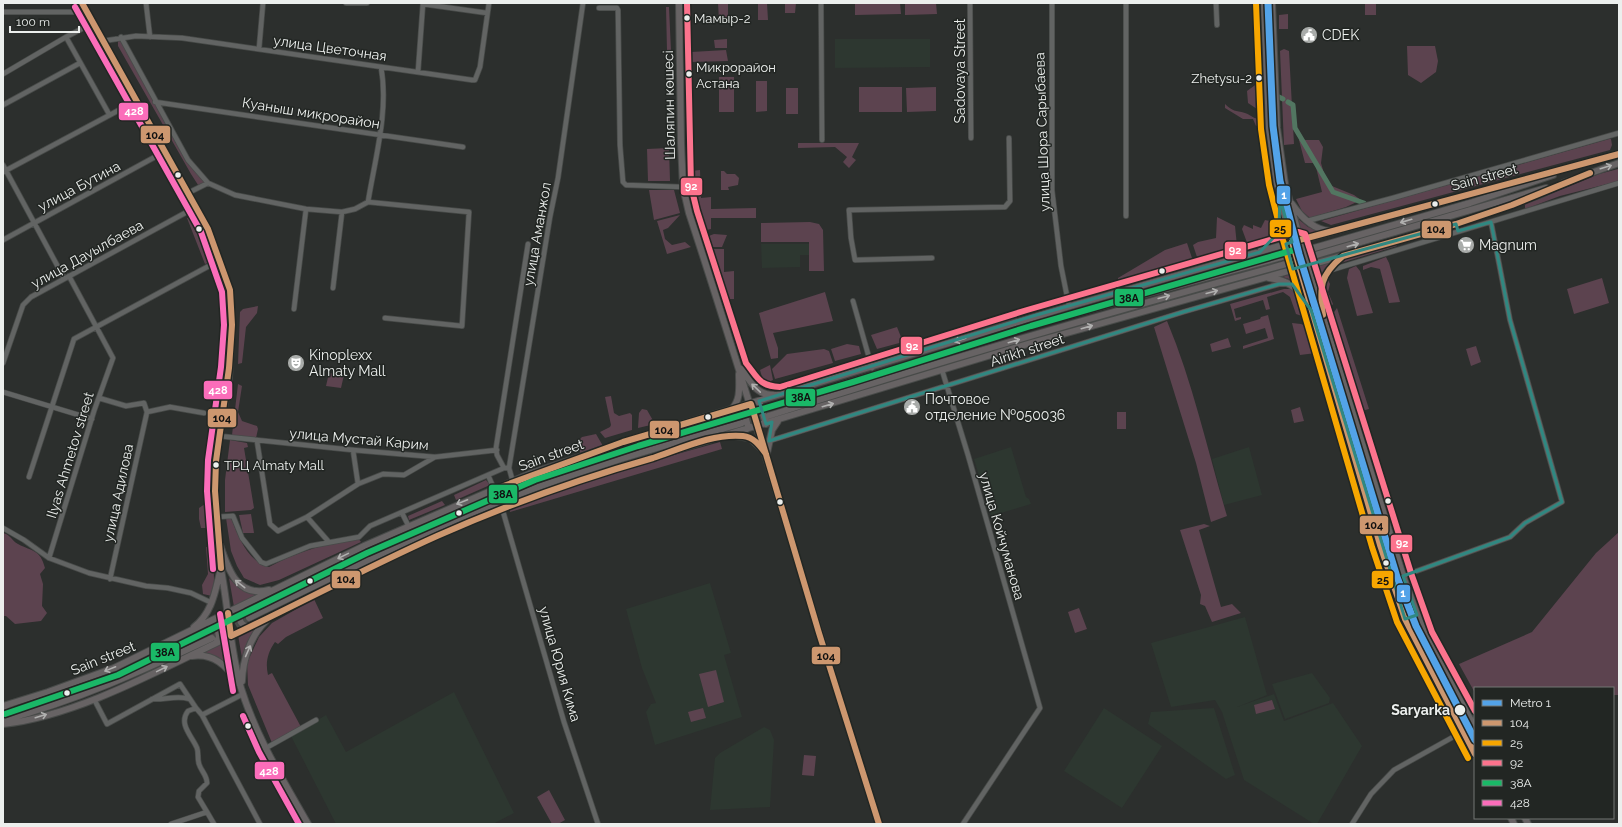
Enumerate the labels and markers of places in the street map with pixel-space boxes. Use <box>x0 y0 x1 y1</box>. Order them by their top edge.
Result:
place label: Мамыр-2 <box>694 11 751 26</box>
marker: Мамыр-2 <box>682 13 692 23</box>
public building icon: CDEK <box>1299 25 1319 45</box>
place label: CDEK <box>1322 27 1359 43</box>
place label: Микрорайон Астана <box>696 60 776 91</box>
marker: Микрорайон Астана <box>684 69 694 79</box>
place label: Zhetysu-2 <box>1191 71 1252 86</box>
marker: Zhetysu-2 <box>1254 73 1264 83</box>
unlabelled marker <box>173 170 183 180</box>
unlabelled marker <box>1430 199 1440 209</box>
unlabelled marker <box>194 224 204 234</box>
supermarket icon: Magnum <box>1456 235 1476 255</box>
place label: Magnum <box>1479 237 1537 253</box>
unlabelled marker <box>1157 266 1167 276</box>
place label: Kinoplexx Almaty Mall <box>309 347 386 379</box>
theatre icon: Kinoplexx Almaty Mall <box>286 353 306 373</box>
place label: Почтовое отделение №050036 <box>925 391 1065 423</box>
public building icon: Почтовое отделение №050036 <box>902 397 922 417</box>
unlabelled marker <box>703 412 713 422</box>
place label: ТРЦ Almaty Mall <box>224 458 324 473</box>
marker: ТРЦ Almaty Mall <box>211 460 221 470</box>
unlabelled marker <box>1383 496 1393 506</box>
unlabelled marker <box>775 497 785 507</box>
unlabelled marker <box>454 508 464 518</box>
unlabelled marker <box>1381 558 1391 568</box>
unlabelled marker <box>305 576 315 586</box>
unlabelled marker <box>62 688 72 698</box>
place label: Saryarka <box>1391 702 1450 718</box>
marker: Saryarka <box>1453 703 1467 717</box>
unlabelled marker <box>243 721 253 731</box>

